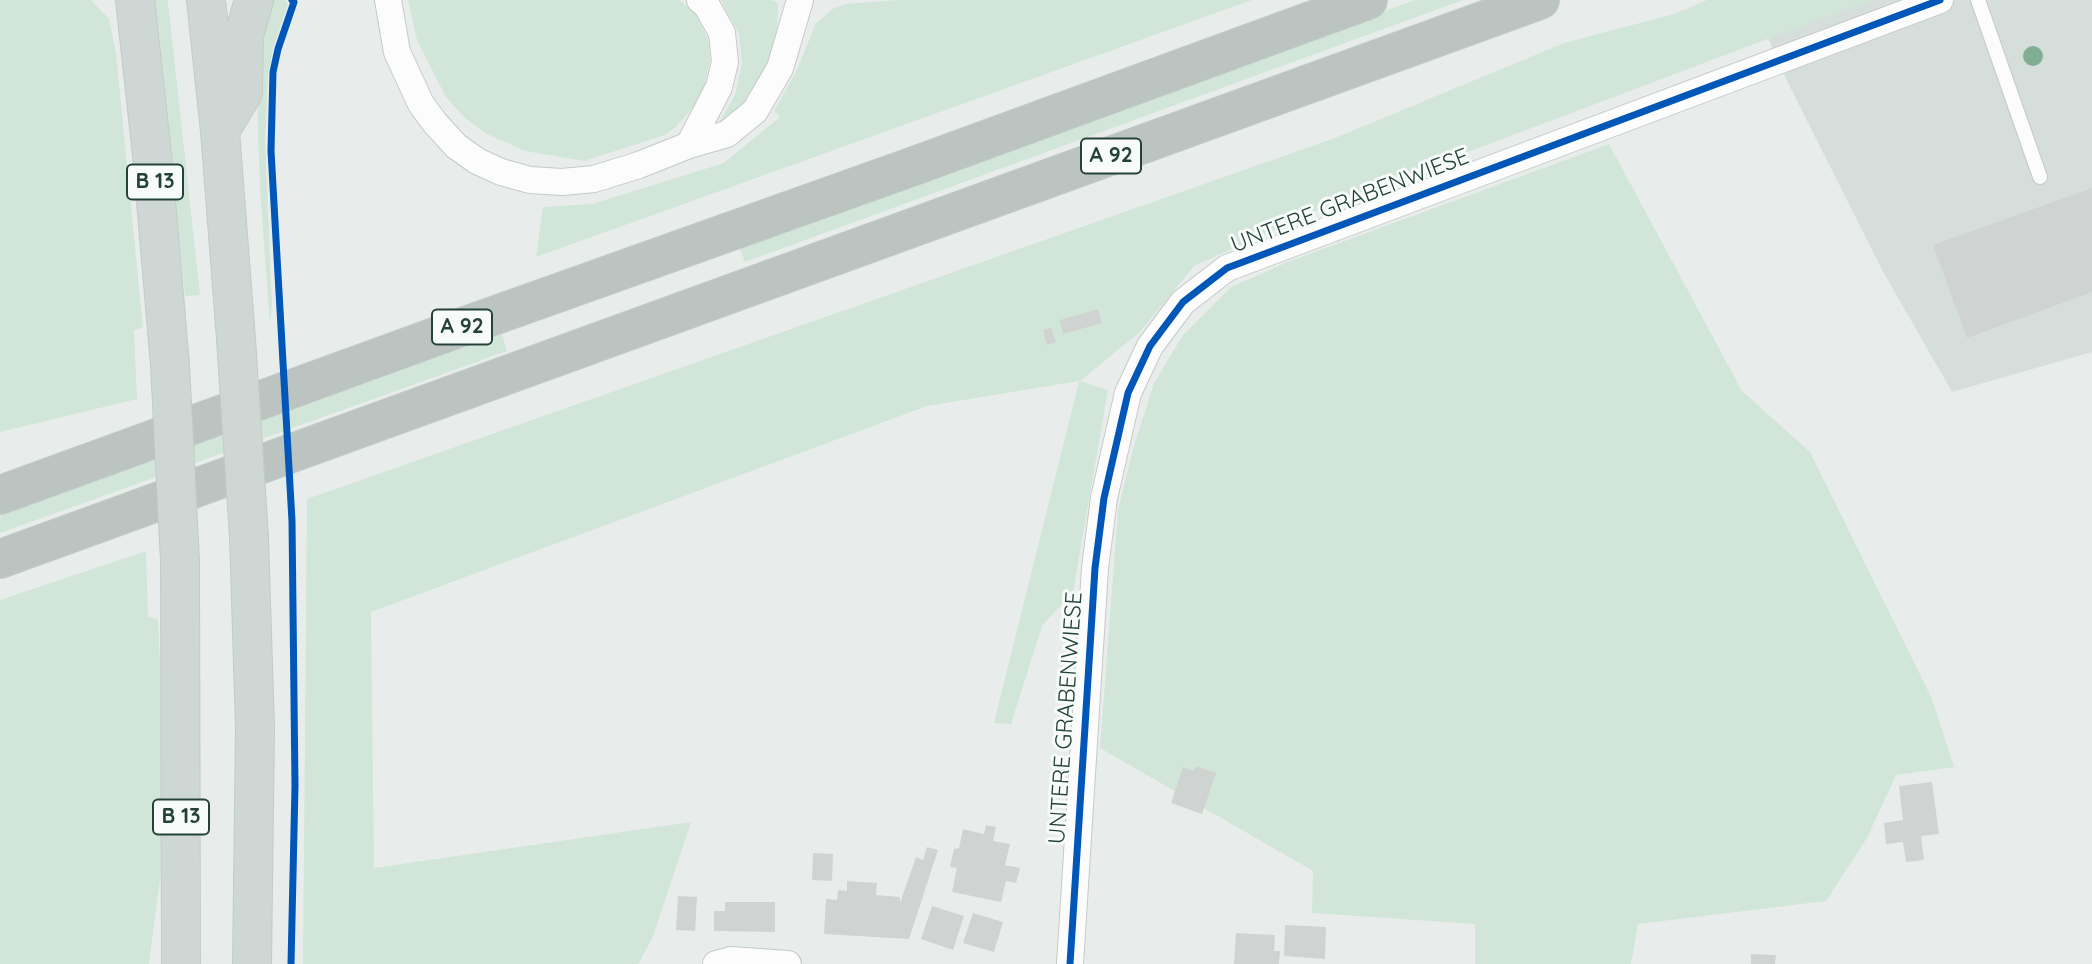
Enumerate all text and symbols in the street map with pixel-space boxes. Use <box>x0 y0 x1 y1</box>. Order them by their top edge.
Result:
road number: A 92 <box>1081 138 1141 174</box>
street label: UNTERE GRABENWIESE <box>1227 143 1473 259</box>
road number: B 13 <box>127 164 183 200</box>
road number: A 92 <box>432 310 492 344</box>
street label: UNTERE GRABENWIESE <box>1043 591 1089 845</box>
road number: B 13 <box>153 800 209 834</box>

